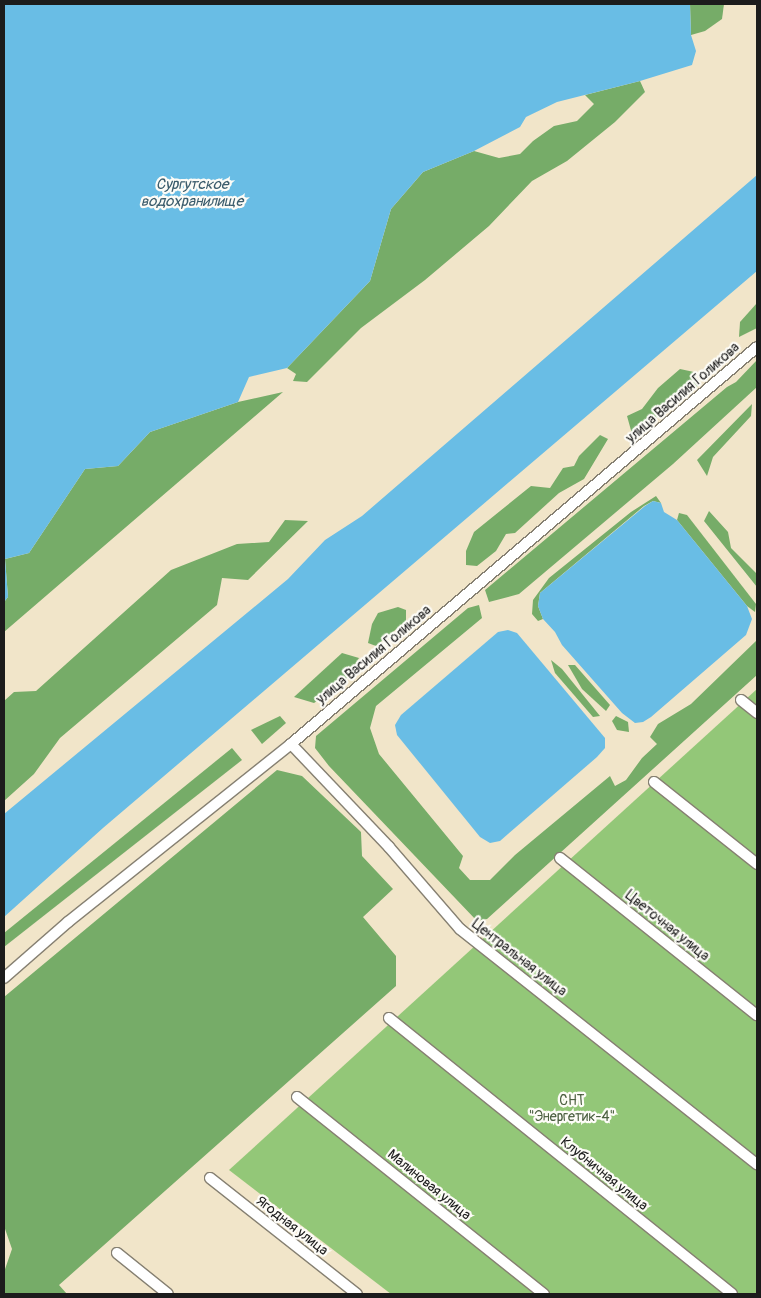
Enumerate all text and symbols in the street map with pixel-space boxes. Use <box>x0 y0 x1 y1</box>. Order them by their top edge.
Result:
water label: Сургутское водохранилище <box>141 175 243 210</box>
street label: улица Василия Голикова <box>623 339 743 447</box>
street label: улица Василия Голикова <box>313 602 435 708</box>
street label: Цветочная улица <box>622 887 712 965</box>
street label: Центральная улица <box>468 916 570 1000</box>
park label: СНТ "Энергетик-4" <box>529 1093 615 1126</box>
street label: Клубничная улица <box>557 1134 651 1214</box>
street label: Малиновая улица <box>384 1146 474 1224</box>
street label: Ягодная улица <box>253 1193 331 1259</box>

